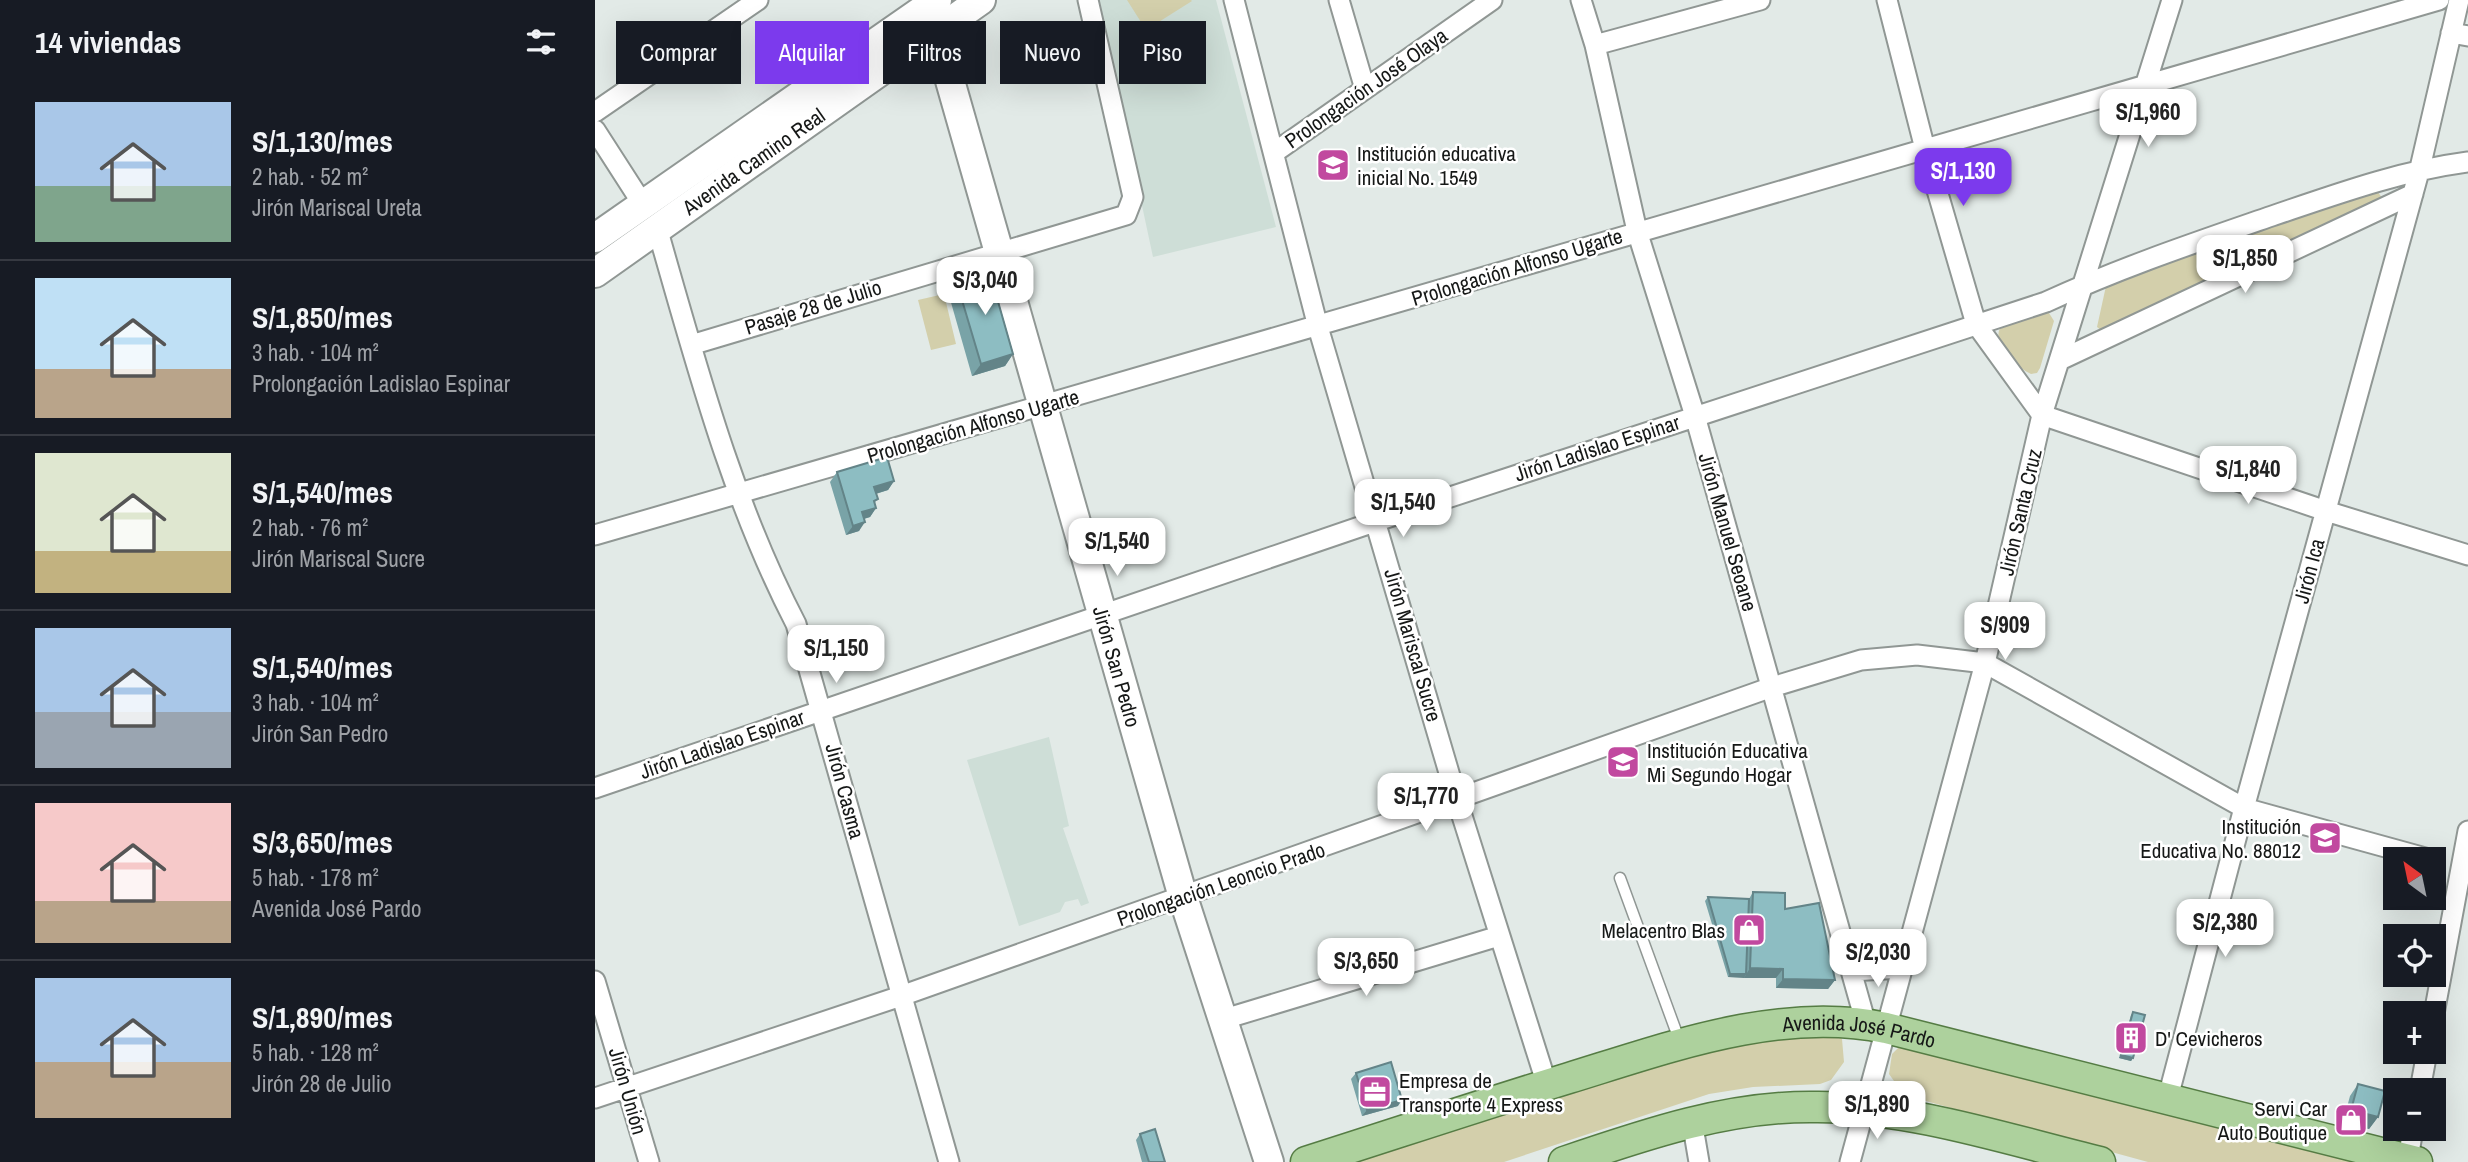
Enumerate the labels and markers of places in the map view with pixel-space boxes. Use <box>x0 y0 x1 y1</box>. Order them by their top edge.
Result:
pin: S/1,960 <box>2083 90 2213 149</box>
place label: Institución educativa inicial No. 1549 <box>1357 139 1516 192</box>
school or university icon: Institución educativa inicial No. 1549 <box>1314 146 1352 184</box>
pin: S/1,130 <box>1898 148 2028 208</box>
pin: S/1,850 <box>2180 236 2310 295</box>
pin: S/3,040 <box>920 258 1050 317</box>
pin: S/1,840 <box>2183 447 2313 506</box>
pin: S/1,540 <box>1338 480 1468 539</box>
pin: S/1,540 <box>1052 518 1182 578</box>
pin: S/909 <box>1956 602 2054 662</box>
pin: S/1,150 <box>771 626 901 685</box>
place label: Institución Educativa Mi Segundo Hogar <box>1647 736 1808 789</box>
school or university icon: Institución Educativa Mi Segundo Hogar <box>1604 743 1642 781</box>
pin: S/1,770 <box>1361 774 1491 833</box>
place label: Institución Educativa No. 88012 <box>2140 812 2301 865</box>
school or university icon: Institución Educativa No. 88012 <box>2306 819 2344 857</box>
pin: S/2,380 <box>2160 900 2290 959</box>
shop icon: Melacentro Blas <box>1730 911 1768 949</box>
place label: Melacentro Blas <box>1602 916 1725 945</box>
pin: S/2,030 <box>1813 930 1943 989</box>
pin: S/3,650 <box>1301 939 1431 998</box>
building icon: D' Cevicheros <box>2112 1019 2150 1057</box>
place label: D' Cevicheros <box>2155 1024 2263 1053</box>
place label: Empresa de Transporte 4 Express <box>1399 1066 1563 1119</box>
office icon: Empresa de Transporte 4 Express <box>1356 1073 1394 1111</box>
pin: S/1,890 <box>1812 1082 1942 1141</box>
place label: Servi Car Auto Boutique <box>2217 1094 2327 1147</box>
shop icon: Servi Car Auto Boutique <box>2332 1101 2370 1139</box>

